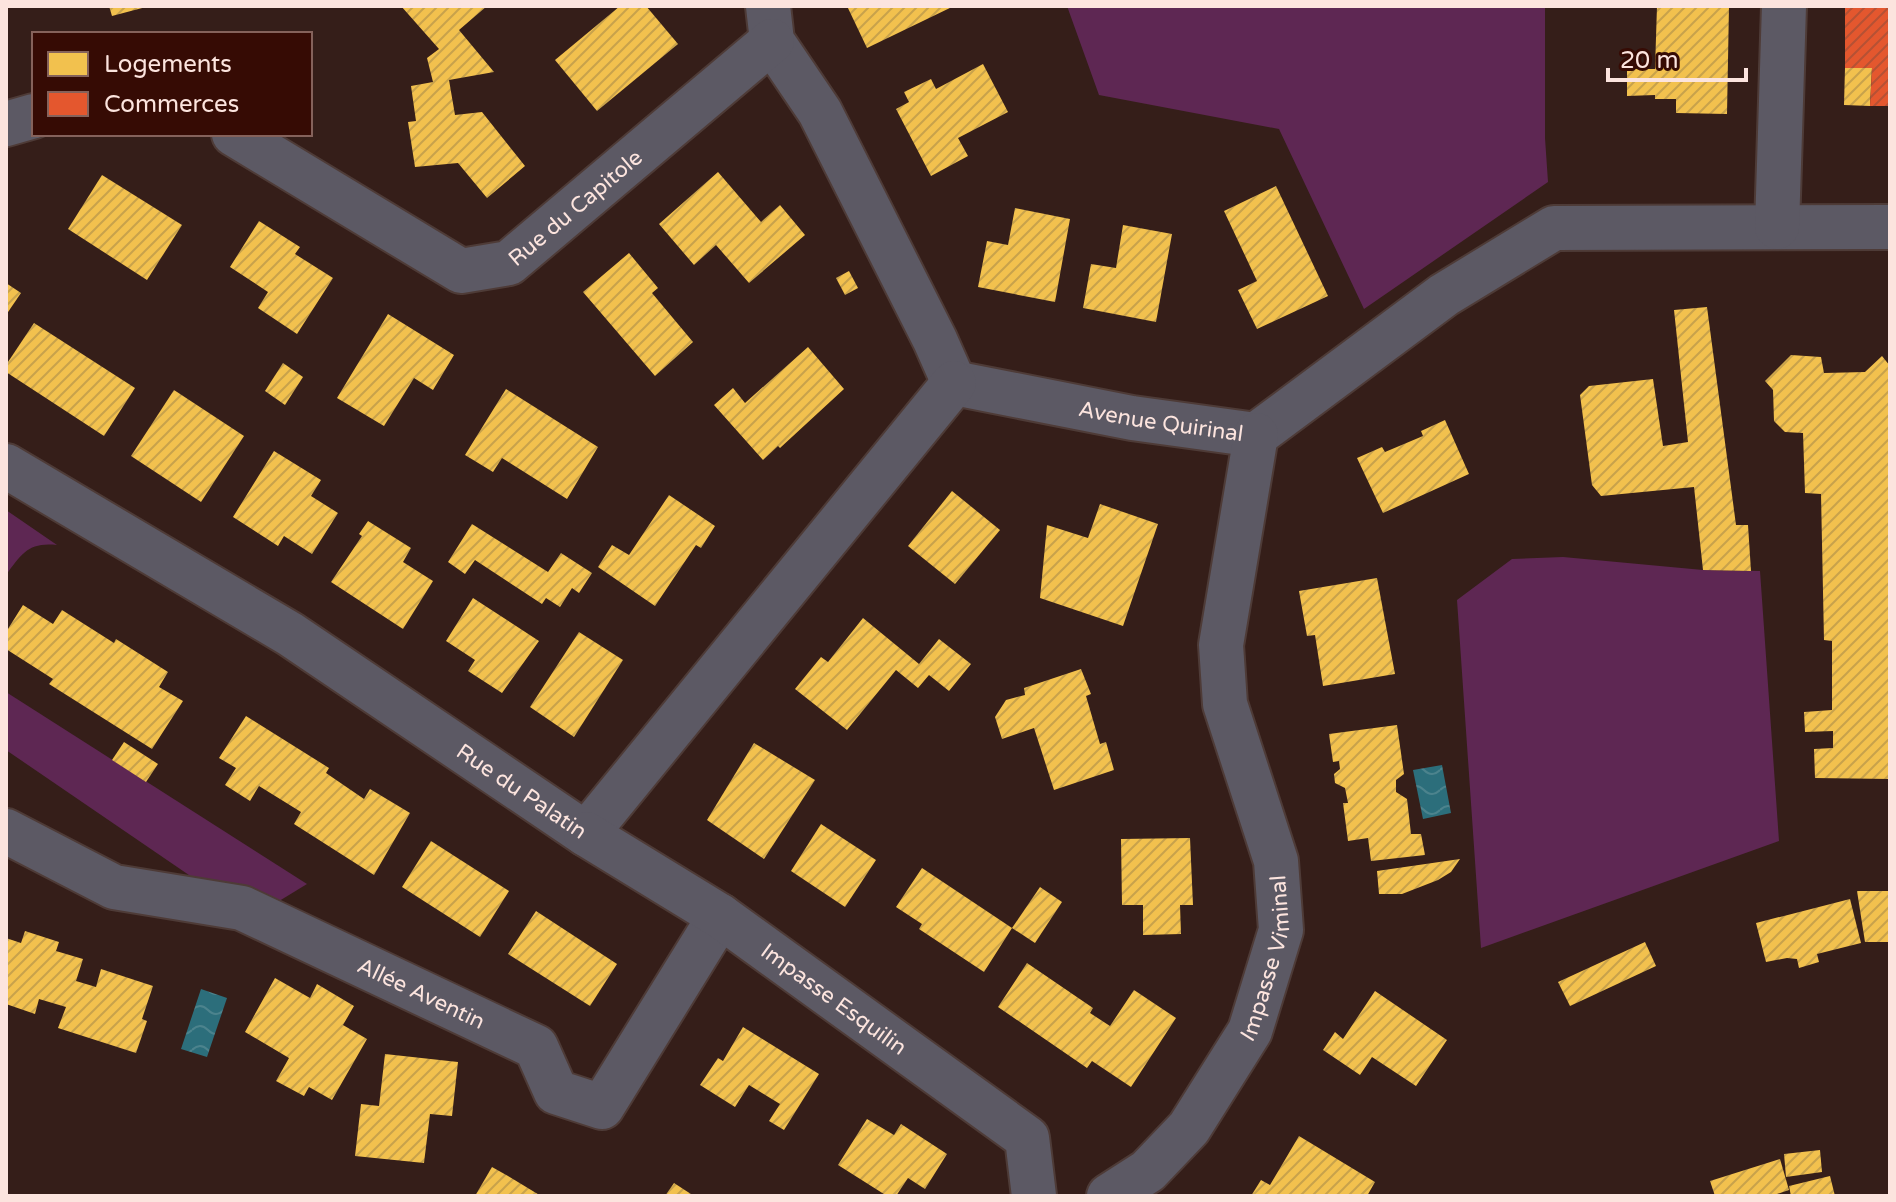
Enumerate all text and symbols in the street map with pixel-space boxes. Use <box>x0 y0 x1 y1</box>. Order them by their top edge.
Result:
legend <box>32 32 312 136</box>
scale bar <box>1608 32 1746 82</box>
text: 20 m <box>1620 46 1678 75</box>
text: Logements <box>104 50 232 79</box>
text: Commerces <box>104 90 239 119</box>
street label: Rue du Capitole <box>503 144 648 272</box>
street label: Avenue Quirinal <box>1076 396 1245 447</box>
street label: Rue du Palatin <box>451 738 592 845</box>
street label: Impasse Viminal <box>1235 874 1295 1046</box>
street label: Impasse Esquilin <box>756 938 911 1061</box>
street label: Allée Aventin <box>353 953 489 1035</box>

